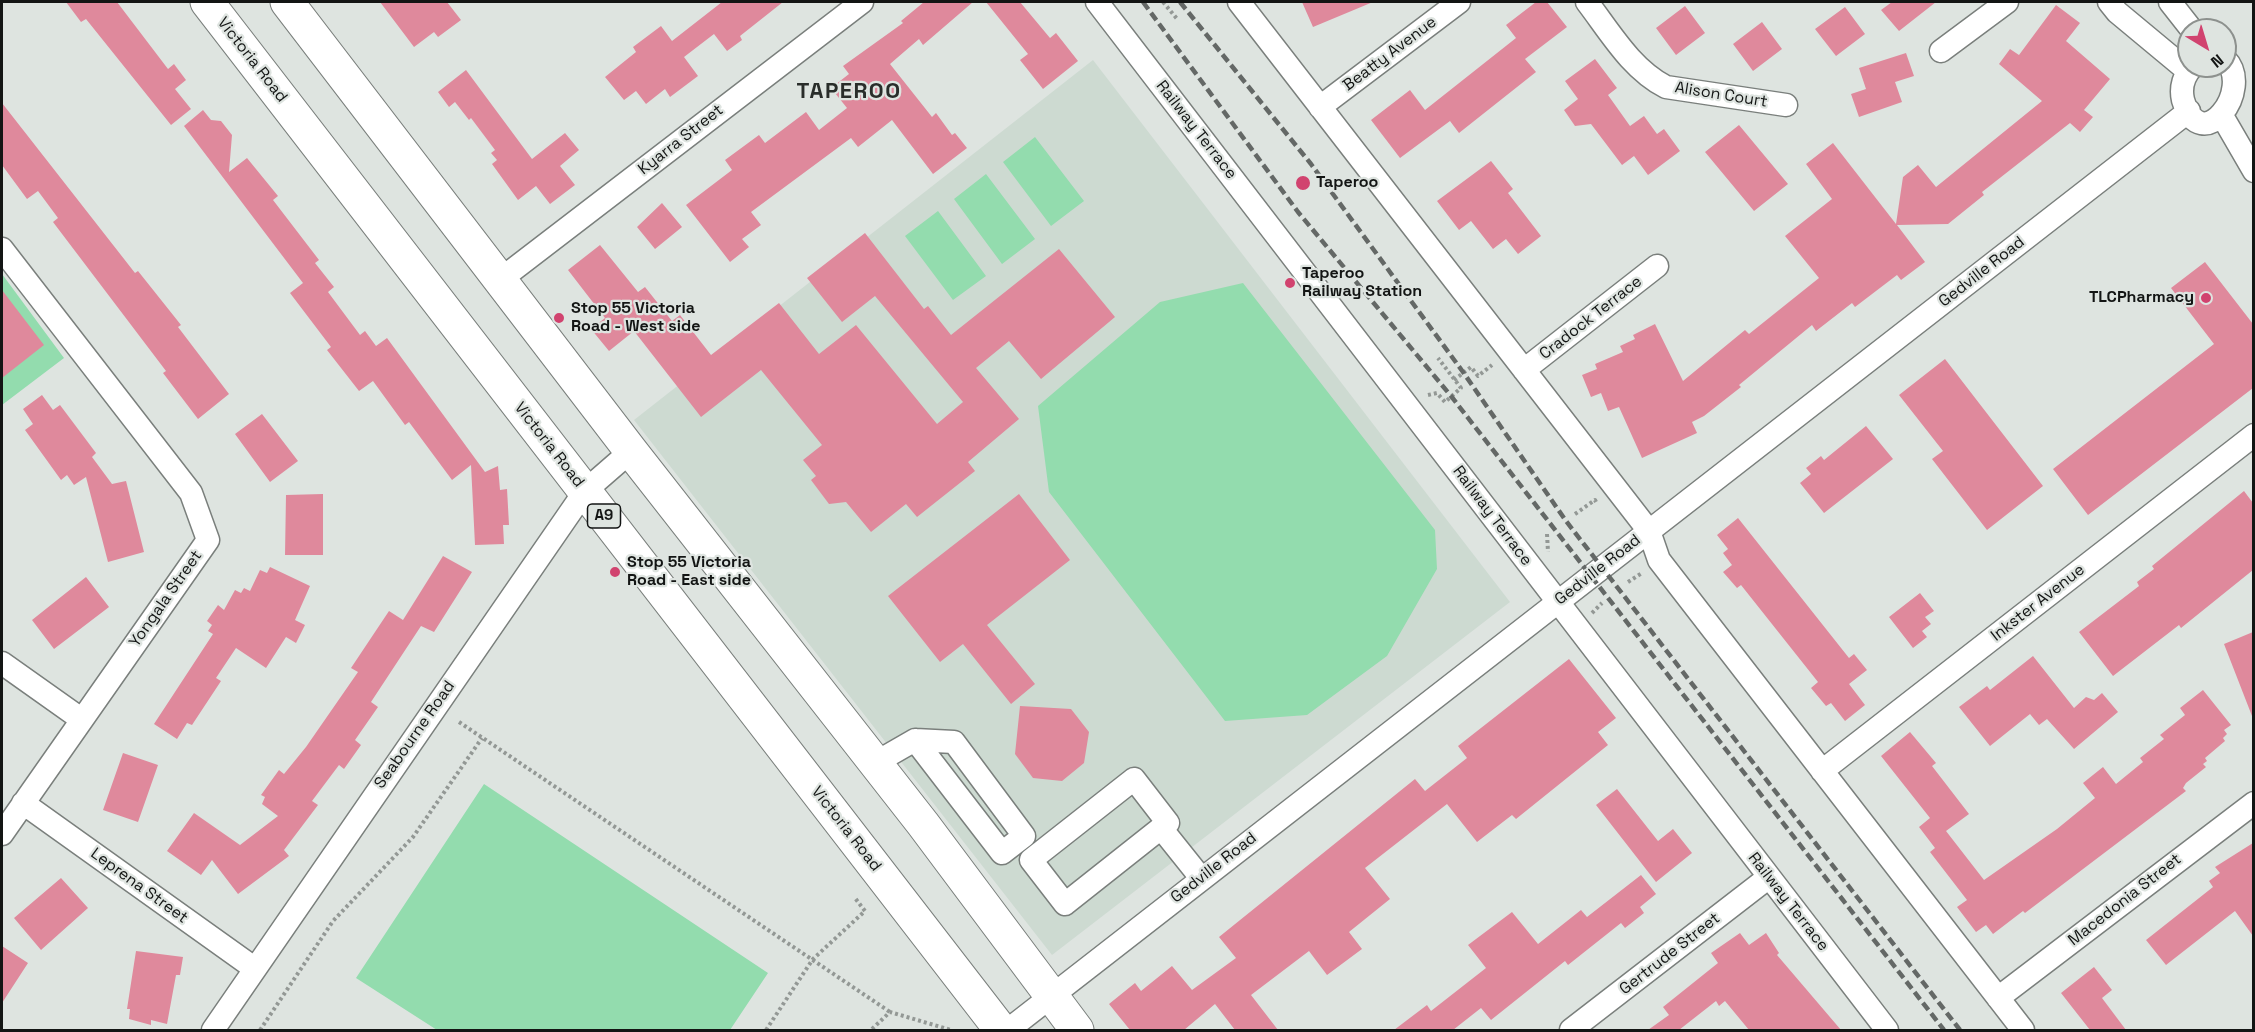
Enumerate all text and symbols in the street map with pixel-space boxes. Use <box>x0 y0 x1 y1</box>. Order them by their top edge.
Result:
street label: Beatty Avenue <box>1339 13 1441 95</box>
street label: Victoria Road <box>213 14 291 106</box>
north arrow <box>2177 18 2237 78</box>
text: N <box>2206 49 2228 73</box>
street label: Railway Terrace <box>1152 77 1240 183</box>
street label: Alison Court <box>1673 78 1769 112</box>
district label: TAPEROO <box>796 79 902 105</box>
street label: Kyarra Street <box>635 101 727 179</box>
place label: Taperoo <box>1316 173 1378 193</box>
marker: Taperoo <box>1294 174 1312 192</box>
street label: Gedville Road <box>1935 233 2029 311</box>
place label: Taperoo Railway Station <box>1302 264 1422 302</box>
street label: Cradock Terrace <box>1536 272 1646 364</box>
marker: Taperoo Railway Station <box>1283 276 1297 290</box>
place label: TLCPharmacy <box>2089 288 2194 308</box>
marker: TLCPharmacy <box>2199 291 2213 305</box>
place label: Stop 55 Victoria Road - West side <box>571 299 700 337</box>
marker: Stop 55 Victoria Road - West side <box>552 311 566 325</box>
street label: Victoria Road <box>510 399 588 491</box>
street label: Railway Terrace <box>1448 462 1536 570</box>
road number: A9 <box>588 504 620 528</box>
street label: Gedville Road <box>1551 531 1645 609</box>
street label: Yongala Street <box>126 547 206 651</box>
place label: Stop 55 Victoria Road - East side <box>627 553 751 591</box>
street label: Inkster Avenue <box>1987 560 2089 646</box>
marker: Stop 55 Victoria Road - East side <box>608 565 622 579</box>
street label: Seabourne Road <box>371 677 459 793</box>
street label: Victoria Road <box>807 783 885 875</box>
street label: Gedville Road <box>1167 829 1261 907</box>
street label: Leprena Street <box>87 844 191 928</box>
street label: Railway Terrace <box>1744 849 1832 955</box>
street label: Macedonia Street <box>2065 850 2185 950</box>
street label: Gertrude Street <box>1616 909 1724 999</box>

